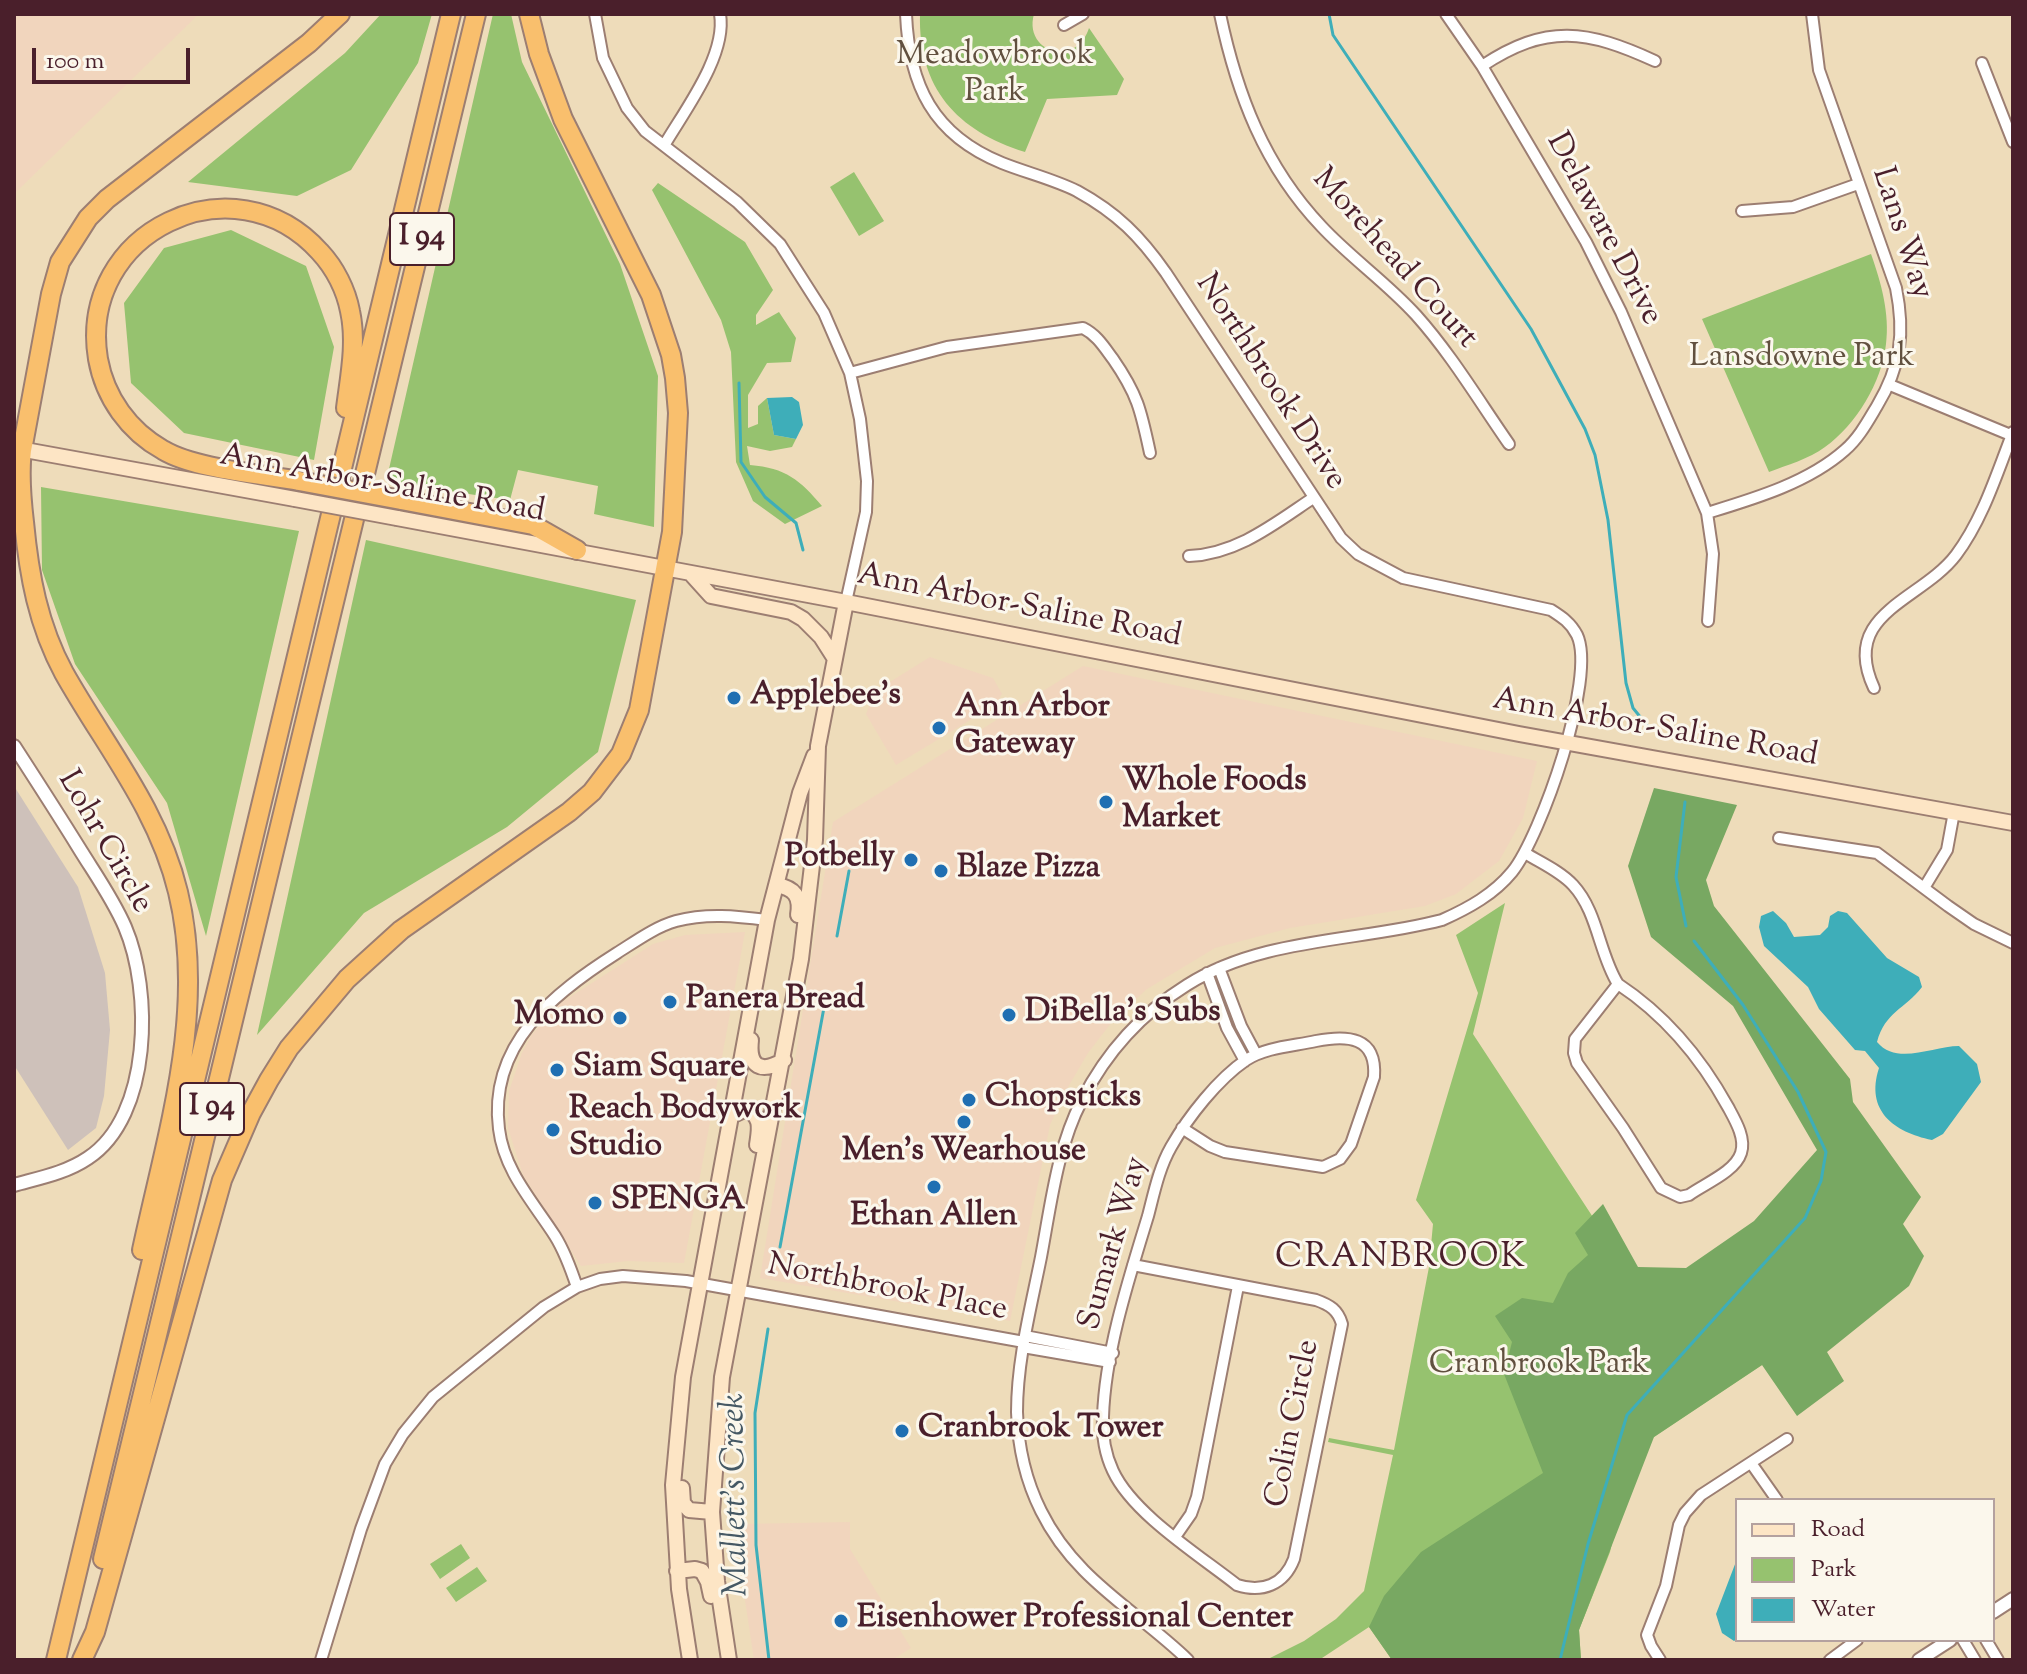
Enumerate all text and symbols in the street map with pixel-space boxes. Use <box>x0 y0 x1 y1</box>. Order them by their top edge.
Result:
scale bar <box>36 32 194 82</box>
park label: Meadowbrook Park <box>896 39 1094 114</box>
text: 100 m <box>46 45 104 79</box>
street label: Delaware Drive <box>1535 127 1669 333</box>
street label: Morehead Court <box>1302 162 1484 358</box>
street label: Lans Way <box>1861 163 1939 305</box>
road number: I 94 <box>390 213 454 265</box>
street label: Northbrook Drive <box>1185 268 1353 498</box>
park label: Lansdowne Park <box>1689 341 1915 379</box>
street label: Ann Arbor-Saline Road <box>216 438 548 534</box>
street label: Ann Arbor-Saline Road <box>854 558 1184 658</box>
place label: Applebee's <box>750 679 901 717</box>
street label: Ann Arbor-Saline Road <box>1489 682 1821 778</box>
marker: Applebee's <box>725 689 743 707</box>
place label: Ann Arbor Gateway <box>955 691 1110 766</box>
marker: Ann Arbor Gateway <box>930 719 948 737</box>
street label: Lohr Circle <box>47 765 159 921</box>
place label: Whole Foods Market <box>1122 765 1307 840</box>
marker: Whole Foods Market <box>1097 793 1115 811</box>
place label: Potbelly <box>785 841 895 879</box>
marker: Potbelly <box>902 851 920 869</box>
place label: Blaze Pizza <box>957 852 1100 890</box>
marker: Blaze Pizza <box>932 862 950 880</box>
place label: Panera Bread <box>686 983 865 1021</box>
marker: Panera Bread <box>661 993 679 1011</box>
place label: DiBella's Subs <box>1025 996 1221 1034</box>
place label: Momo <box>514 999 604 1037</box>
marker: DiBella's Subs <box>1000 1006 1018 1024</box>
marker: Momo <box>611 1009 629 1027</box>
place label: Siam Square <box>573 1051 745 1089</box>
marker: Siam Square <box>548 1061 566 1079</box>
place label: Chopsticks <box>985 1081 1141 1119</box>
road number: I 94 <box>180 1083 244 1135</box>
marker: Chopsticks <box>960 1091 978 1109</box>
place label: Reach Bodywork Studio <box>569 1093 801 1168</box>
marker: Men's Wearhouse <box>955 1113 973 1131</box>
marker: Reach Bodywork Studio <box>544 1121 562 1139</box>
place label: Men's Wearhouse <box>842 1135 1086 1173</box>
street label: Sumark Way <box>1073 1153 1159 1335</box>
marker: Ethan Allen <box>925 1178 943 1196</box>
place label: SPENGA <box>611 1184 745 1222</box>
marker: SPENGA <box>586 1194 604 1212</box>
place label: Ethan Allen <box>851 1200 1017 1238</box>
district label: CRANBROOK <box>1275 1240 1527 1280</box>
street label: Northbrook Place <box>764 1248 1010 1332</box>
street label: Colin Circle <box>1260 1337 1330 1511</box>
park label: Cranbrook Park <box>1429 1348 1649 1386</box>
water label: Mallett's Creek <box>716 1393 760 1597</box>
place label: Cranbrook Tower <box>918 1412 1163 1450</box>
marker: Cranbrook Tower <box>893 1422 911 1440</box>
legend <box>1735 1498 1995 1642</box>
text: Road <box>1811 1513 1865 1547</box>
text: Park <box>1811 1553 1857 1587</box>
text: Water <box>1811 1593 1875 1627</box>
place label: Eisenhower Professional Center <box>857 1602 1293 1640</box>
marker: Eisenhower Professional Center <box>832 1612 850 1630</box>

